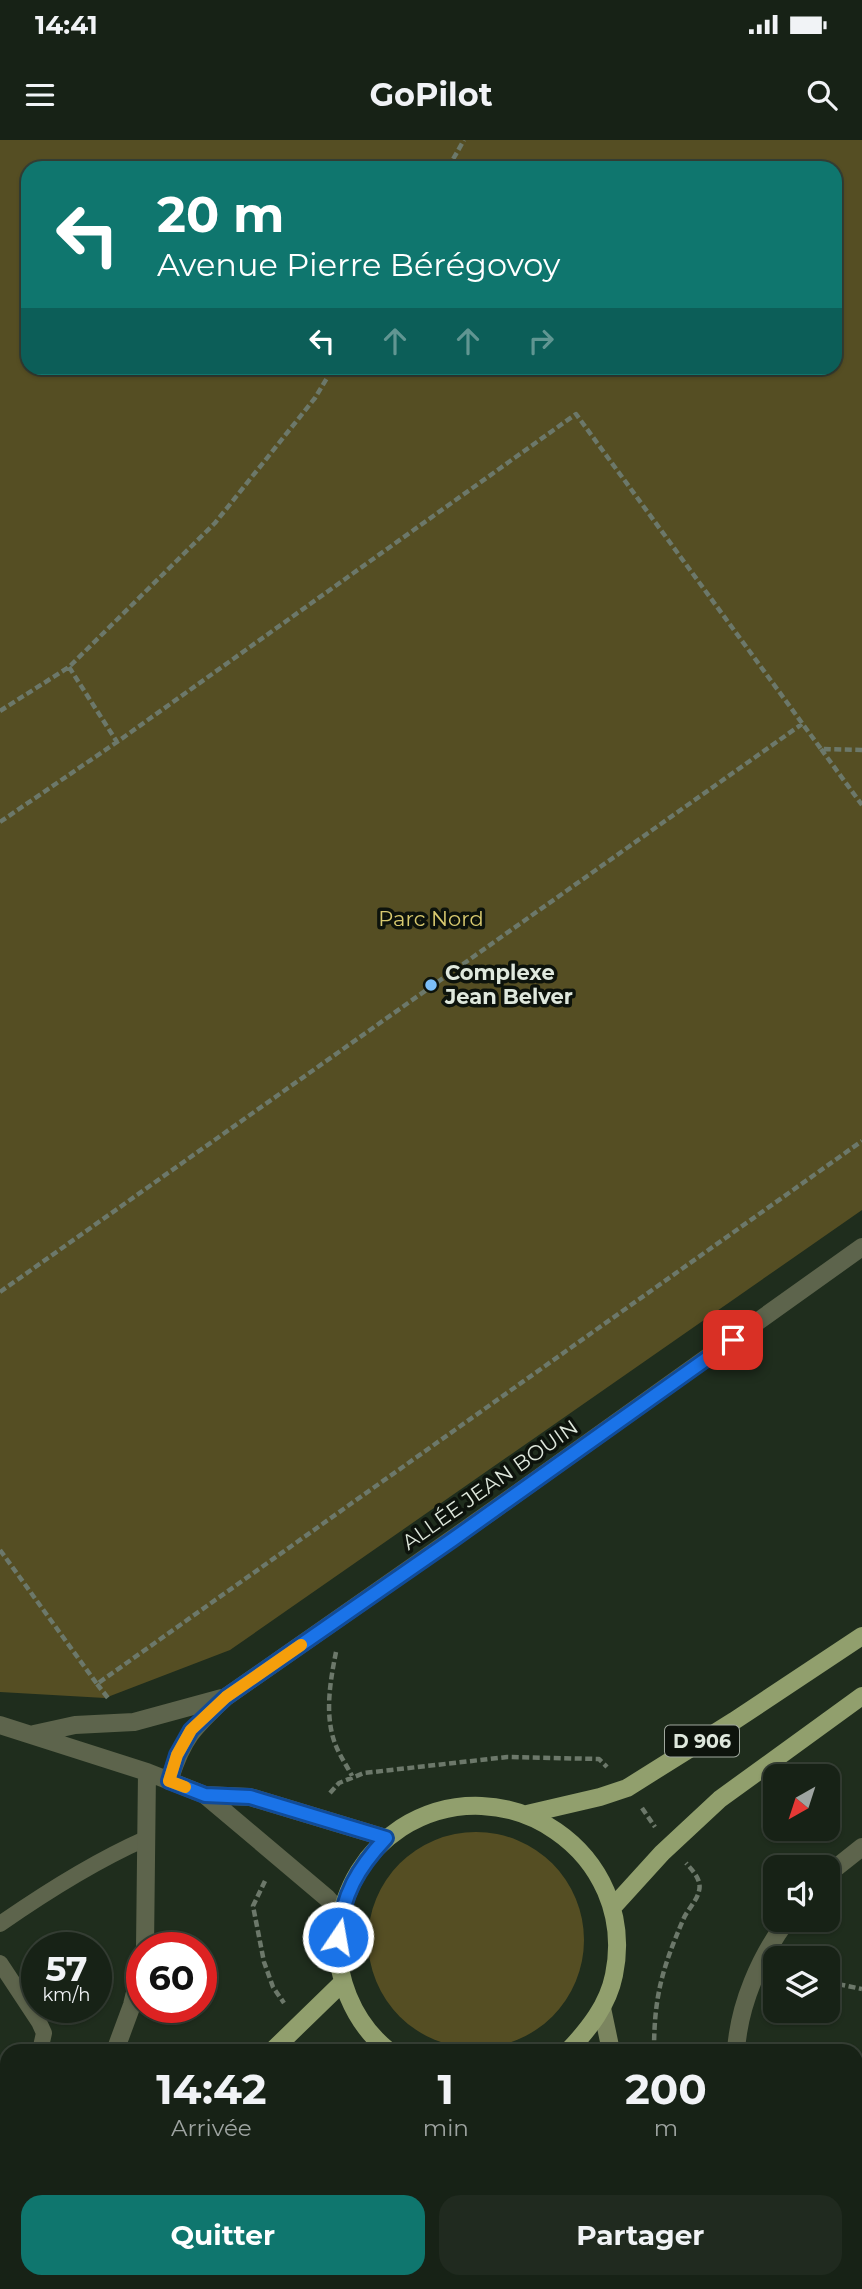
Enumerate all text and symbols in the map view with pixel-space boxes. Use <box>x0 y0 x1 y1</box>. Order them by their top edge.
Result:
text: 14:41 <box>35 9 98 41</box>
text: GoPilot <box>369 75 493 114</box>
icon: menu <box>21 76 59 114</box>
icon: search <box>803 76 841 114</box>
text: 20 m <box>157 185 284 244</box>
icon: left <box>42 189 133 280</box>
text: Avenue Pierre Bérégovoy <box>157 245 560 284</box>
icon: left <box>303 322 341 360</box>
icon: ahead <box>376 322 414 360</box>
icon: ahead <box>449 322 487 360</box>
icon: right <box>522 322 560 360</box>
park label: Parc Nord <box>378 906 484 931</box>
place label: Complexe Jean Belver <box>444 960 573 1009</box>
marker: Complexe Jean Belver <box>423 977 439 993</box>
pin <box>703 1310 763 1370</box>
icon: arrive <box>714 1321 752 1359</box>
street label: ALLÉE JEAN BOUIN <box>397 1414 583 1555</box>
road number: D 906 <box>665 1726 739 1756</box>
north arrow <box>763 1764 840 1841</box>
map controls <box>763 1764 840 2023</box>
button: sound <box>763 1855 840 1932</box>
position arrow <box>301 1900 375 1974</box>
speed limit sign: 60 <box>126 1932 217 2023</box>
button: layers <box>763 1946 840 2023</box>
text: 57 <box>45 1947 88 1990</box>
text: km/h <box>42 1984 91 2006</box>
text: 14:42 <box>156 2063 267 2115</box>
text: 1 <box>438 2063 454 2115</box>
text: 200 <box>625 2063 707 2115</box>
text: Arrivée <box>171 2114 252 2142</box>
text: min <box>423 2114 469 2142</box>
text: m <box>654 2114 678 2142</box>
button: Quitter <box>21 2195 425 2275</box>
button: Partager <box>439 2195 842 2275</box>

